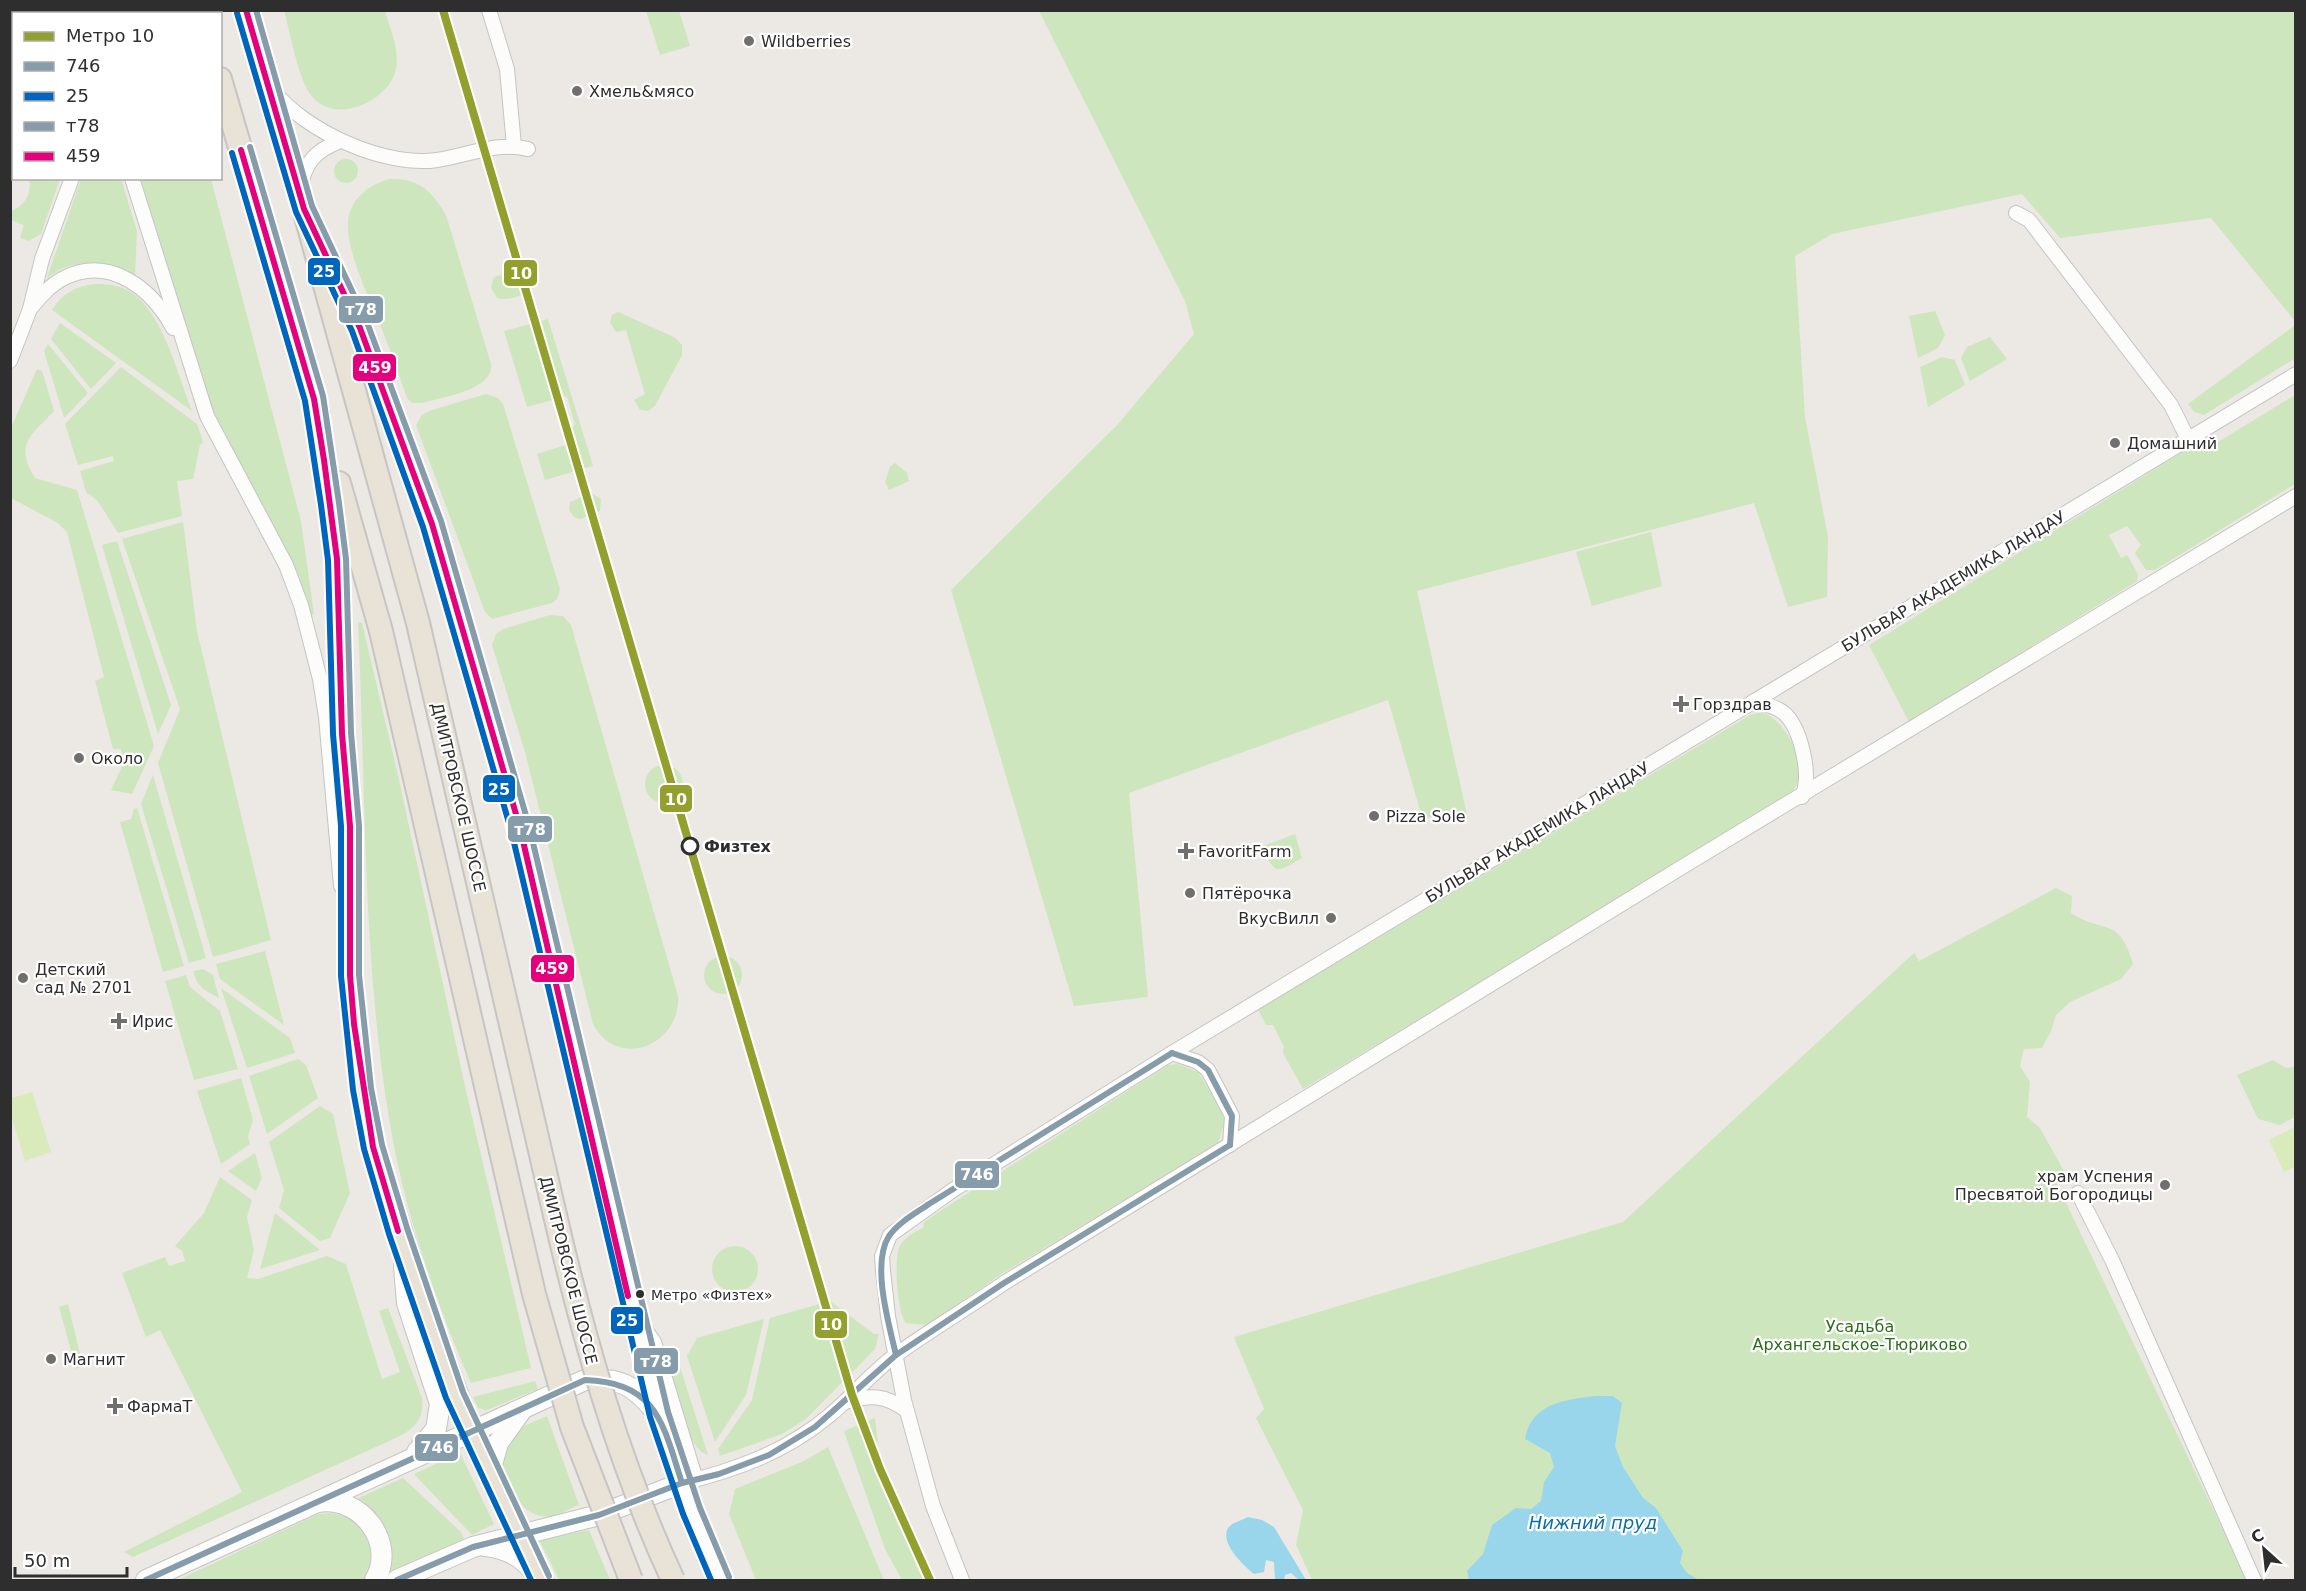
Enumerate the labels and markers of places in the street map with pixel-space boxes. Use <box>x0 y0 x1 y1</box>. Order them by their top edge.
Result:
place label: Wildberries <box>761 32 851 51</box>
marker: Wildberries <box>742 34 756 48</box>
place label: Хмель&мясо <box>589 82 694 101</box>
marker: Хмель&мясо <box>570 84 584 98</box>
place label: Домашний <box>2127 434 2217 453</box>
marker: Домашний <box>2108 436 2122 450</box>
place label: Горздрав <box>1693 695 1772 714</box>
marker: Горздрав <box>1674 697 1688 711</box>
place label: Около <box>91 749 143 768</box>
marker: Около <box>72 751 86 765</box>
place label: Pizza Sole <box>1386 807 1466 826</box>
marker: Pizza Sole <box>1367 809 1381 823</box>
marker: Физтех <box>681 837 699 855</box>
place label: Физтех <box>704 837 772 856</box>
place label: FavoritFarm <box>1198 842 1292 861</box>
marker: FavoritFarm <box>1179 844 1193 858</box>
place label: Пятёрочка <box>1202 884 1292 903</box>
marker: Пятёрочка <box>1183 886 1197 900</box>
place label: ВкусВилл <box>1238 909 1319 928</box>
marker: ВкусВилл <box>1324 911 1338 925</box>
place label: Детский сад № 2701 <box>35 960 132 997</box>
marker: Детский сад № 2701 <box>16 971 30 985</box>
marker: Ирис <box>110 1012 128 1030</box>
place label: Ирис <box>132 1012 173 1031</box>
place label: храм Успения Пресвятой Богородицы <box>1955 1167 2153 1204</box>
marker: храм Успения Пресвятой Богородицы <box>2158 1178 2172 1192</box>
place label: Метро «Физтех» <box>651 1287 773 1303</box>
marker: Метро «Физтех» <box>634 1288 646 1300</box>
place label: Магнит <box>63 1350 125 1369</box>
marker: Магнит <box>44 1352 58 1366</box>
place label: ФармаТ <box>127 1397 193 1416</box>
marker: ФармаТ <box>108 1399 122 1413</box>

